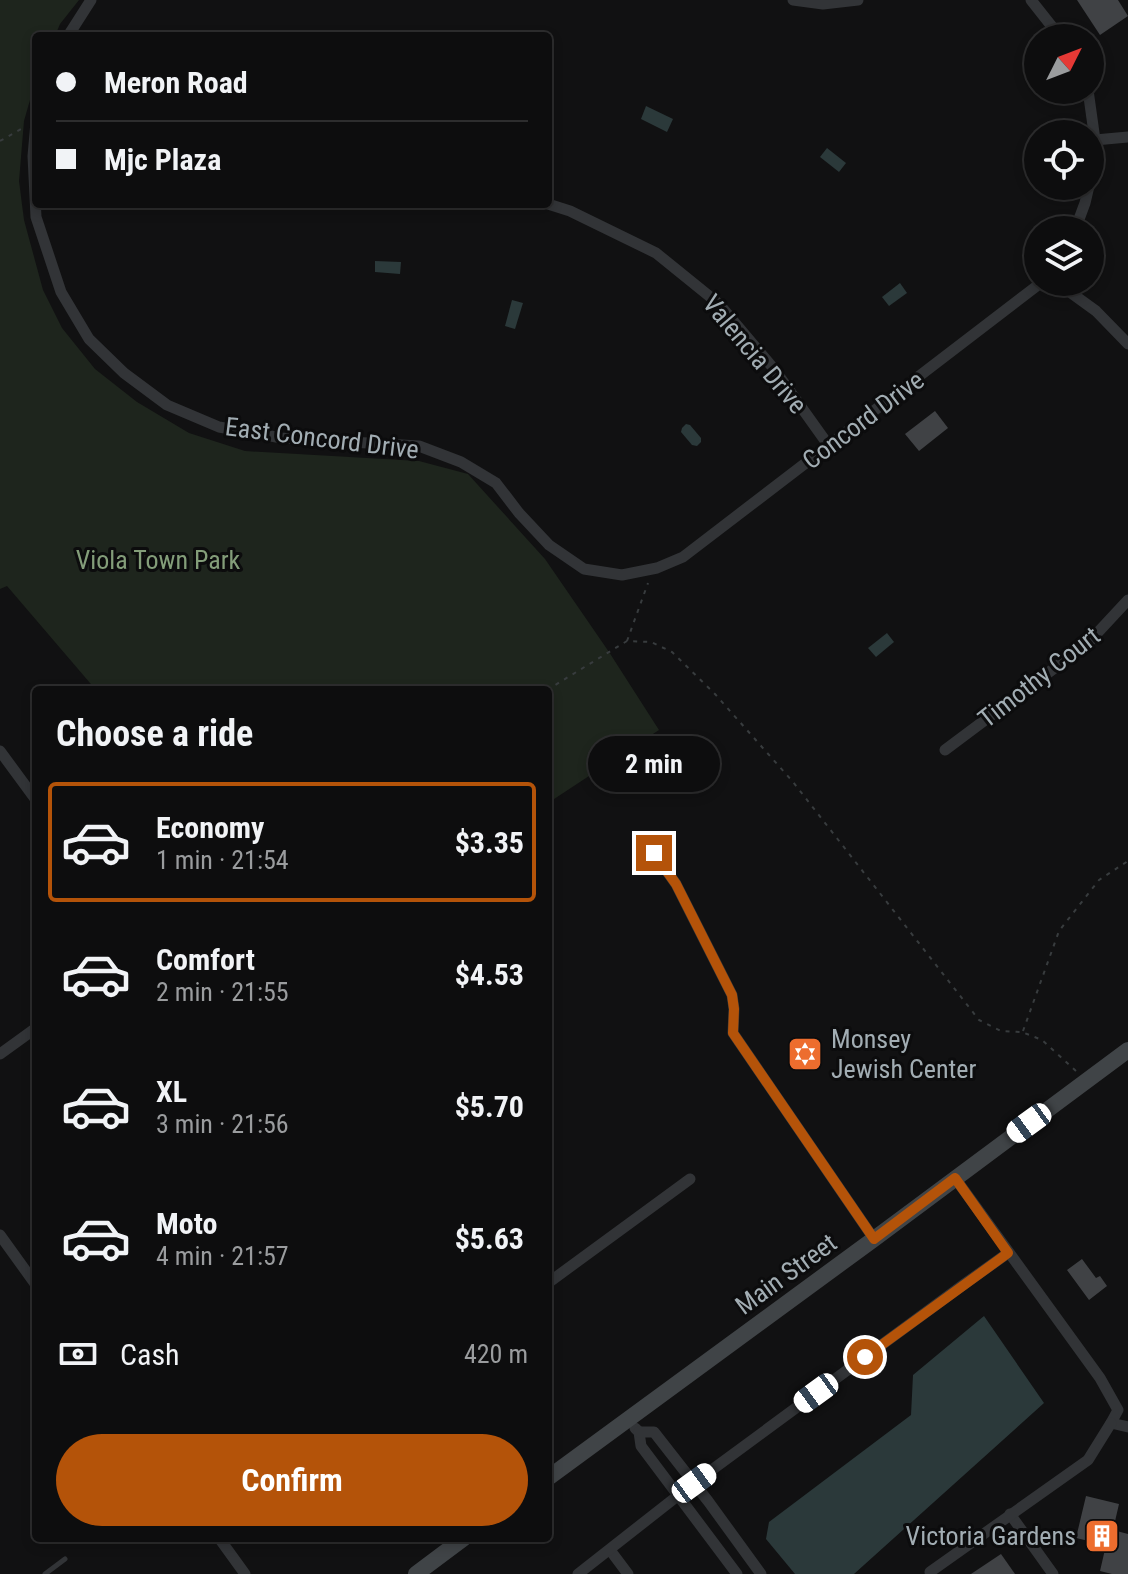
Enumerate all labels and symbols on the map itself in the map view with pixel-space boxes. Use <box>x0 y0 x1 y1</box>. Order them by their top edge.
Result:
north arrow <box>1024 24 1104 104</box>
street label: Valencia Drive <box>697 289 813 419</box>
street label: Concord Drive <box>797 365 929 475</box>
street label: East Concord Drive <box>224 411 420 465</box>
park label: Viola Town Park <box>76 545 241 575</box>
street label: Timothy Court <box>972 620 1106 734</box>
callout: 2 min <box>588 737 720 793</box>
route end <box>636 835 672 871</box>
place label: Monsey Jewish Center <box>831 1024 976 1084</box>
synagogue icon: Monsey Jewish Center <box>786 1035 824 1073</box>
car <box>1003 1099 1055 1147</box>
street label: Main Street <box>730 1227 842 1321</box>
route start <box>847 1339 883 1375</box>
car <box>790 1369 842 1417</box>
car <box>668 1459 720 1507</box>
building icon: Victoria Gardens <box>1083 1517 1121 1555</box>
place label: Victoria Gardens <box>906 1521 1076 1551</box>

